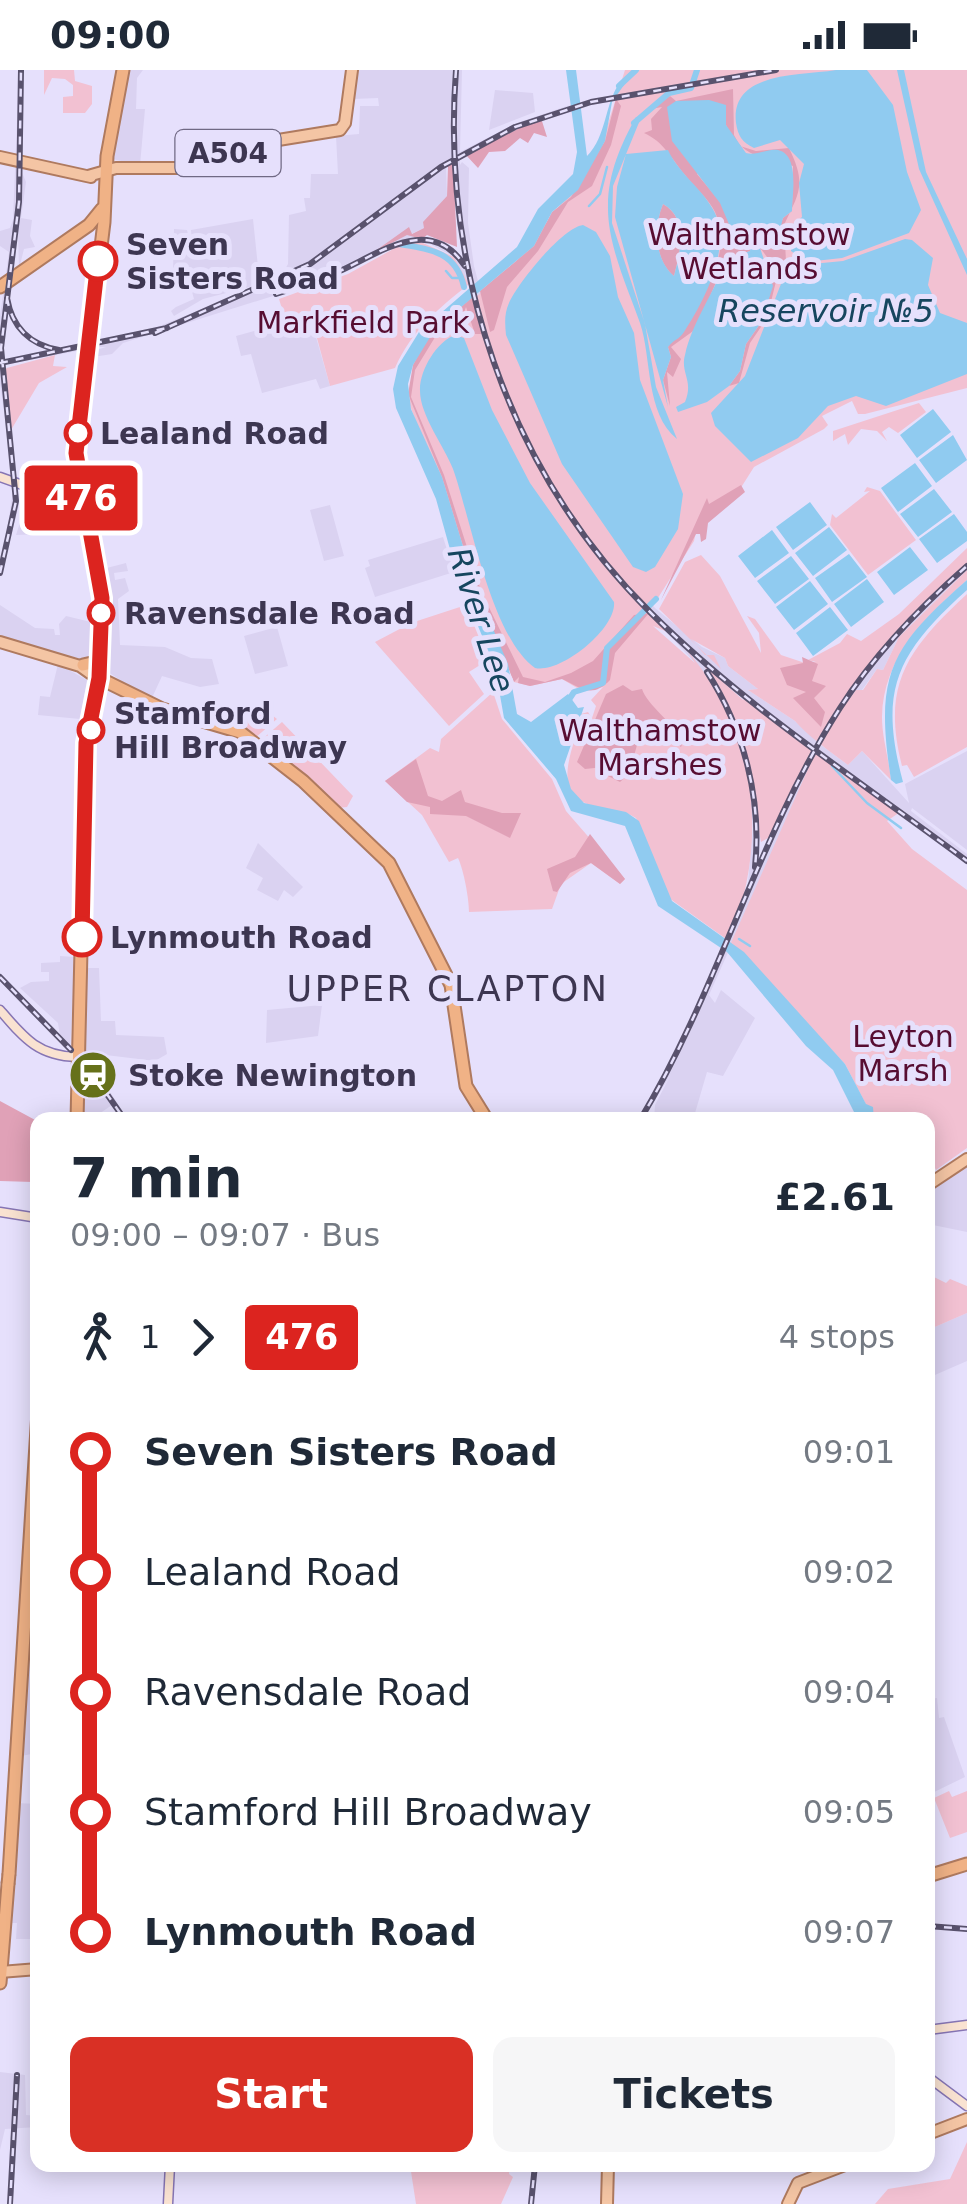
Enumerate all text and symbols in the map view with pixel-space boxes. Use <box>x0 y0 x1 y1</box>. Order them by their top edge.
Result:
text: 09:00 <box>50 13 171 57</box>
road number: A504 <box>176 130 280 176</box>
park label: Walthamstow Wetlands <box>647 217 851 286</box>
place label: Seven Sisters Road <box>126 227 339 296</box>
marker: Seven Sisters Road <box>79 242 117 280</box>
water label: Reservoir №5 <box>718 292 934 330</box>
park label: Markfield Park <box>256 305 470 340</box>
place label: Lealand Road <box>100 416 329 451</box>
marker: Lealand Road <box>65 420 91 446</box>
line badge: 476 <box>23 466 138 530</box>
text: 476 <box>44 478 118 518</box>
water label: River Lee <box>440 543 522 697</box>
place label: Ravensdale Road <box>124 596 415 631</box>
marker: Ravensdale Road <box>88 600 114 626</box>
place label: Stamford Hill Broadway <box>114 696 347 765</box>
park label: Walthamstow Marshes <box>558 713 762 782</box>
marker: Stamford Hill Broadway <box>78 717 104 743</box>
marker: Lynmouth Road <box>63 918 101 956</box>
place label: Lynmouth Road <box>110 920 373 955</box>
district label: UPPER CLAPTON <box>287 969 609 1009</box>
park label: Leyton Marsh <box>852 1019 954 1088</box>
station icon: Stoke Newington <box>67 1049 119 1101</box>
place label: Stoke Newington <box>128 1058 417 1093</box>
text: 7 min <box>70 1146 243 1210</box>
text: £2.61 <box>775 1175 895 1219</box>
text: 09:00 – 09:07 · Bus <box>70 1216 380 1254</box>
icon: walk <box>70 1310 125 1365</box>
icon: forward <box>175 1310 230 1365</box>
text: 476 <box>265 1317 338 1357</box>
text: 1 <box>140 1318 160 1356</box>
text: 4 stops <box>779 1318 895 1356</box>
text: Seven Sisters Road <box>144 1430 558 1474</box>
text: 09:01 <box>803 1433 895 1471</box>
text: Lealand Road <box>144 1550 401 1594</box>
text: 09:02 <box>803 1553 895 1591</box>
text: Ravensdale Road <box>144 1670 471 1714</box>
text: 09:04 <box>803 1673 895 1711</box>
text: Stamford Hill Broadway <box>144 1790 592 1834</box>
text: 09:05 <box>803 1793 895 1831</box>
text: Lynmouth Road <box>144 1910 477 1954</box>
text: 09:07 <box>803 1913 895 1951</box>
button: Start <box>70 2037 473 2152</box>
button: Tickets <box>493 2037 895 2152</box>

